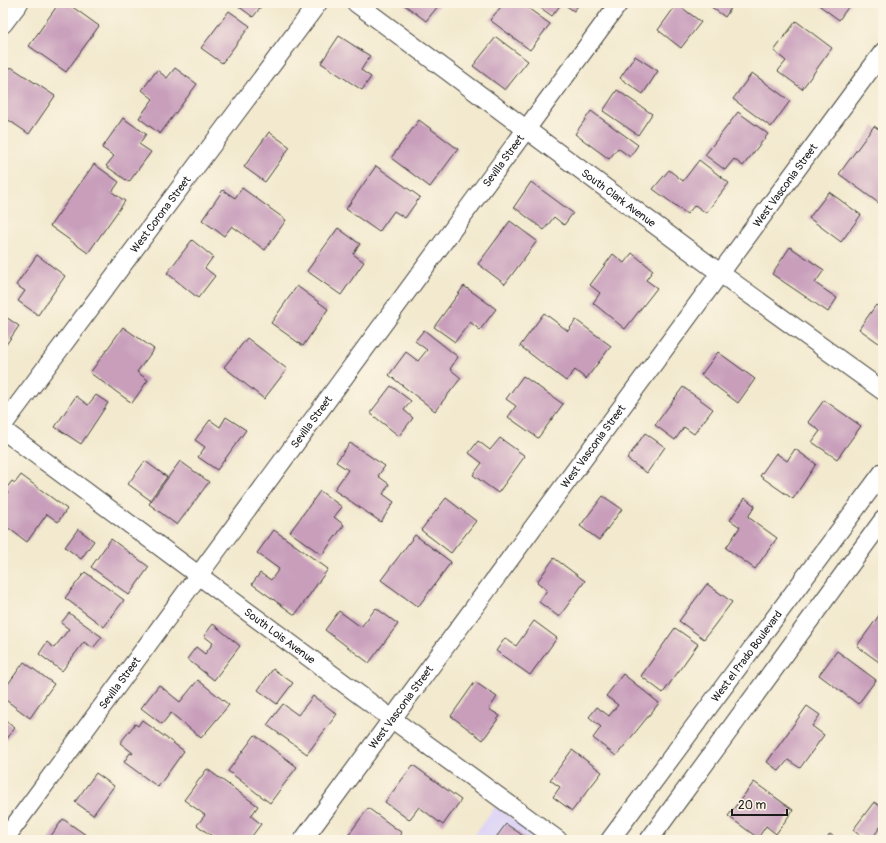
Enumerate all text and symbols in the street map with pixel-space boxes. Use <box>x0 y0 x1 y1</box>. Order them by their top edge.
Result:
street label: Sevilla Street <box>480 132 527 189</box>
street label: West Vasconia Street <box>750 141 820 229</box>
street label: South Clark Avenue <box>579 166 659 230</box>
street label: West Corona Street <box>127 173 194 255</box>
street label: Sevilla Street <box>288 393 335 450</box>
street label: West Vasconia Street <box>558 402 628 490</box>
street label: South Lois Avenue <box>242 605 318 667</box>
street label: West el Prado Boulevard <box>708 608 785 704</box>
street label: Sevilla Street <box>96 654 143 711</box>
street label: West Vasconia Street <box>366 662 436 751</box>
scale bar <box>732 791 787 817</box>
text: 20 m <box>738 798 767 813</box>

